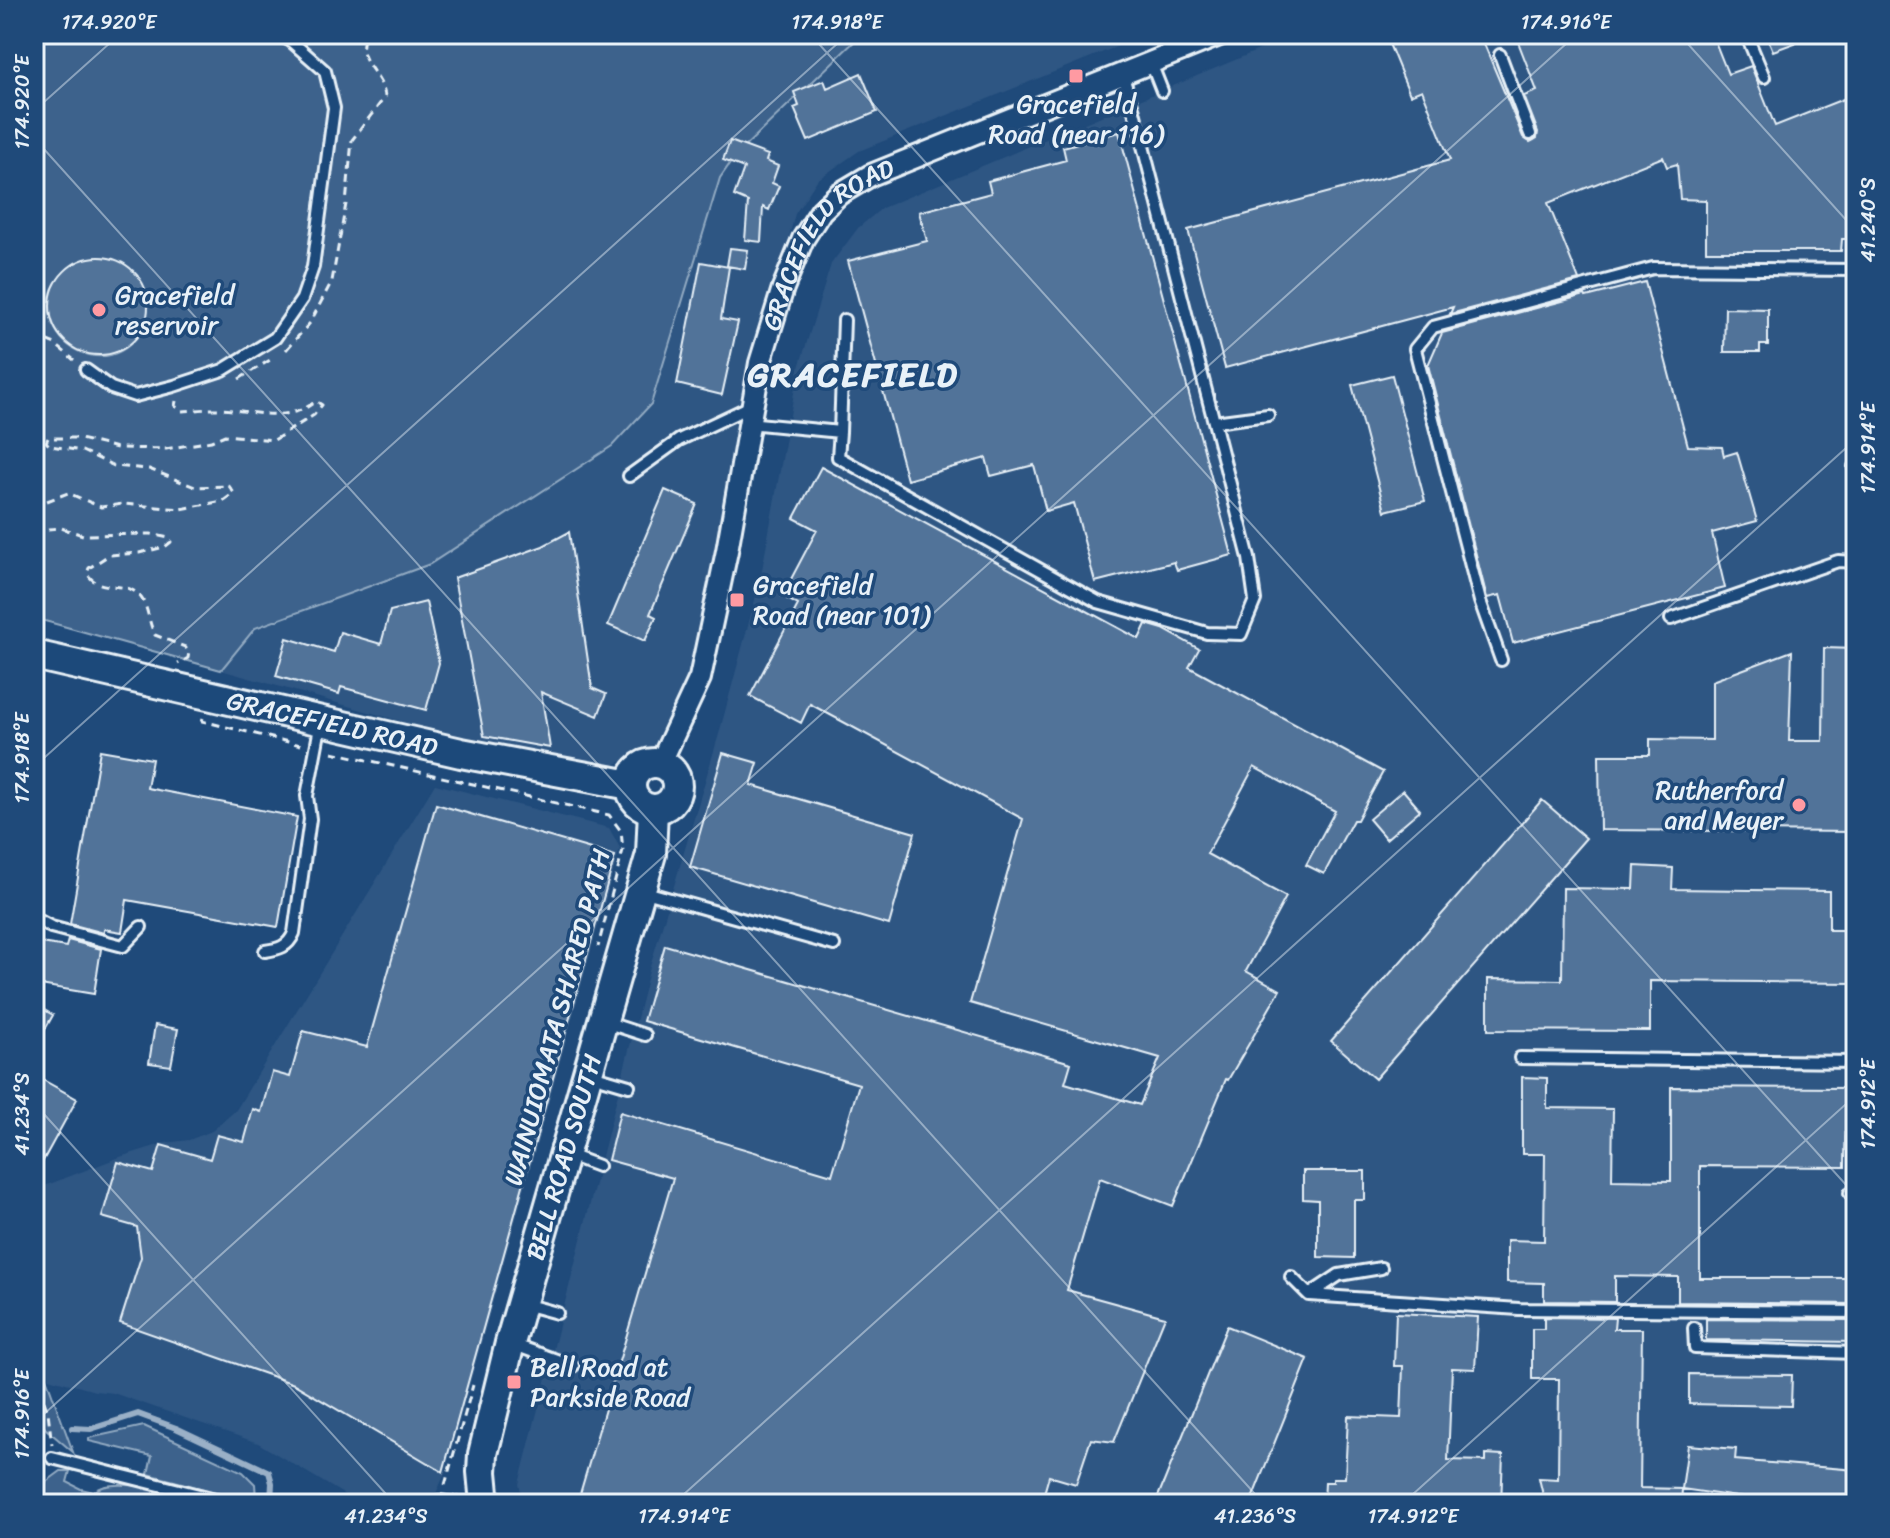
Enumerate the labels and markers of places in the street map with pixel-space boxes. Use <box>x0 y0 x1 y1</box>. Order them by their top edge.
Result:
marker: Gracefield Road (near 116) <box>1067 67 1085 85</box>
place label: Gracefield Road (near 116) <box>988 81 1165 157</box>
place label: Gracefield reservoir <box>115 272 236 348</box>
marker: Gracefield reservoir <box>90 301 108 319</box>
place label: Gracefield Road (near 101) <box>753 562 931 638</box>
marker: Gracefield Road (near 101) <box>728 591 746 609</box>
place label: Rutherford and Meyer <box>1656 767 1785 843</box>
marker: Rutherford and Meyer <box>1790 796 1808 814</box>
place label: Bell Road at Parkside Road <box>530 1344 692 1420</box>
marker: Bell Road at Parkside Road <box>505 1373 523 1391</box>

